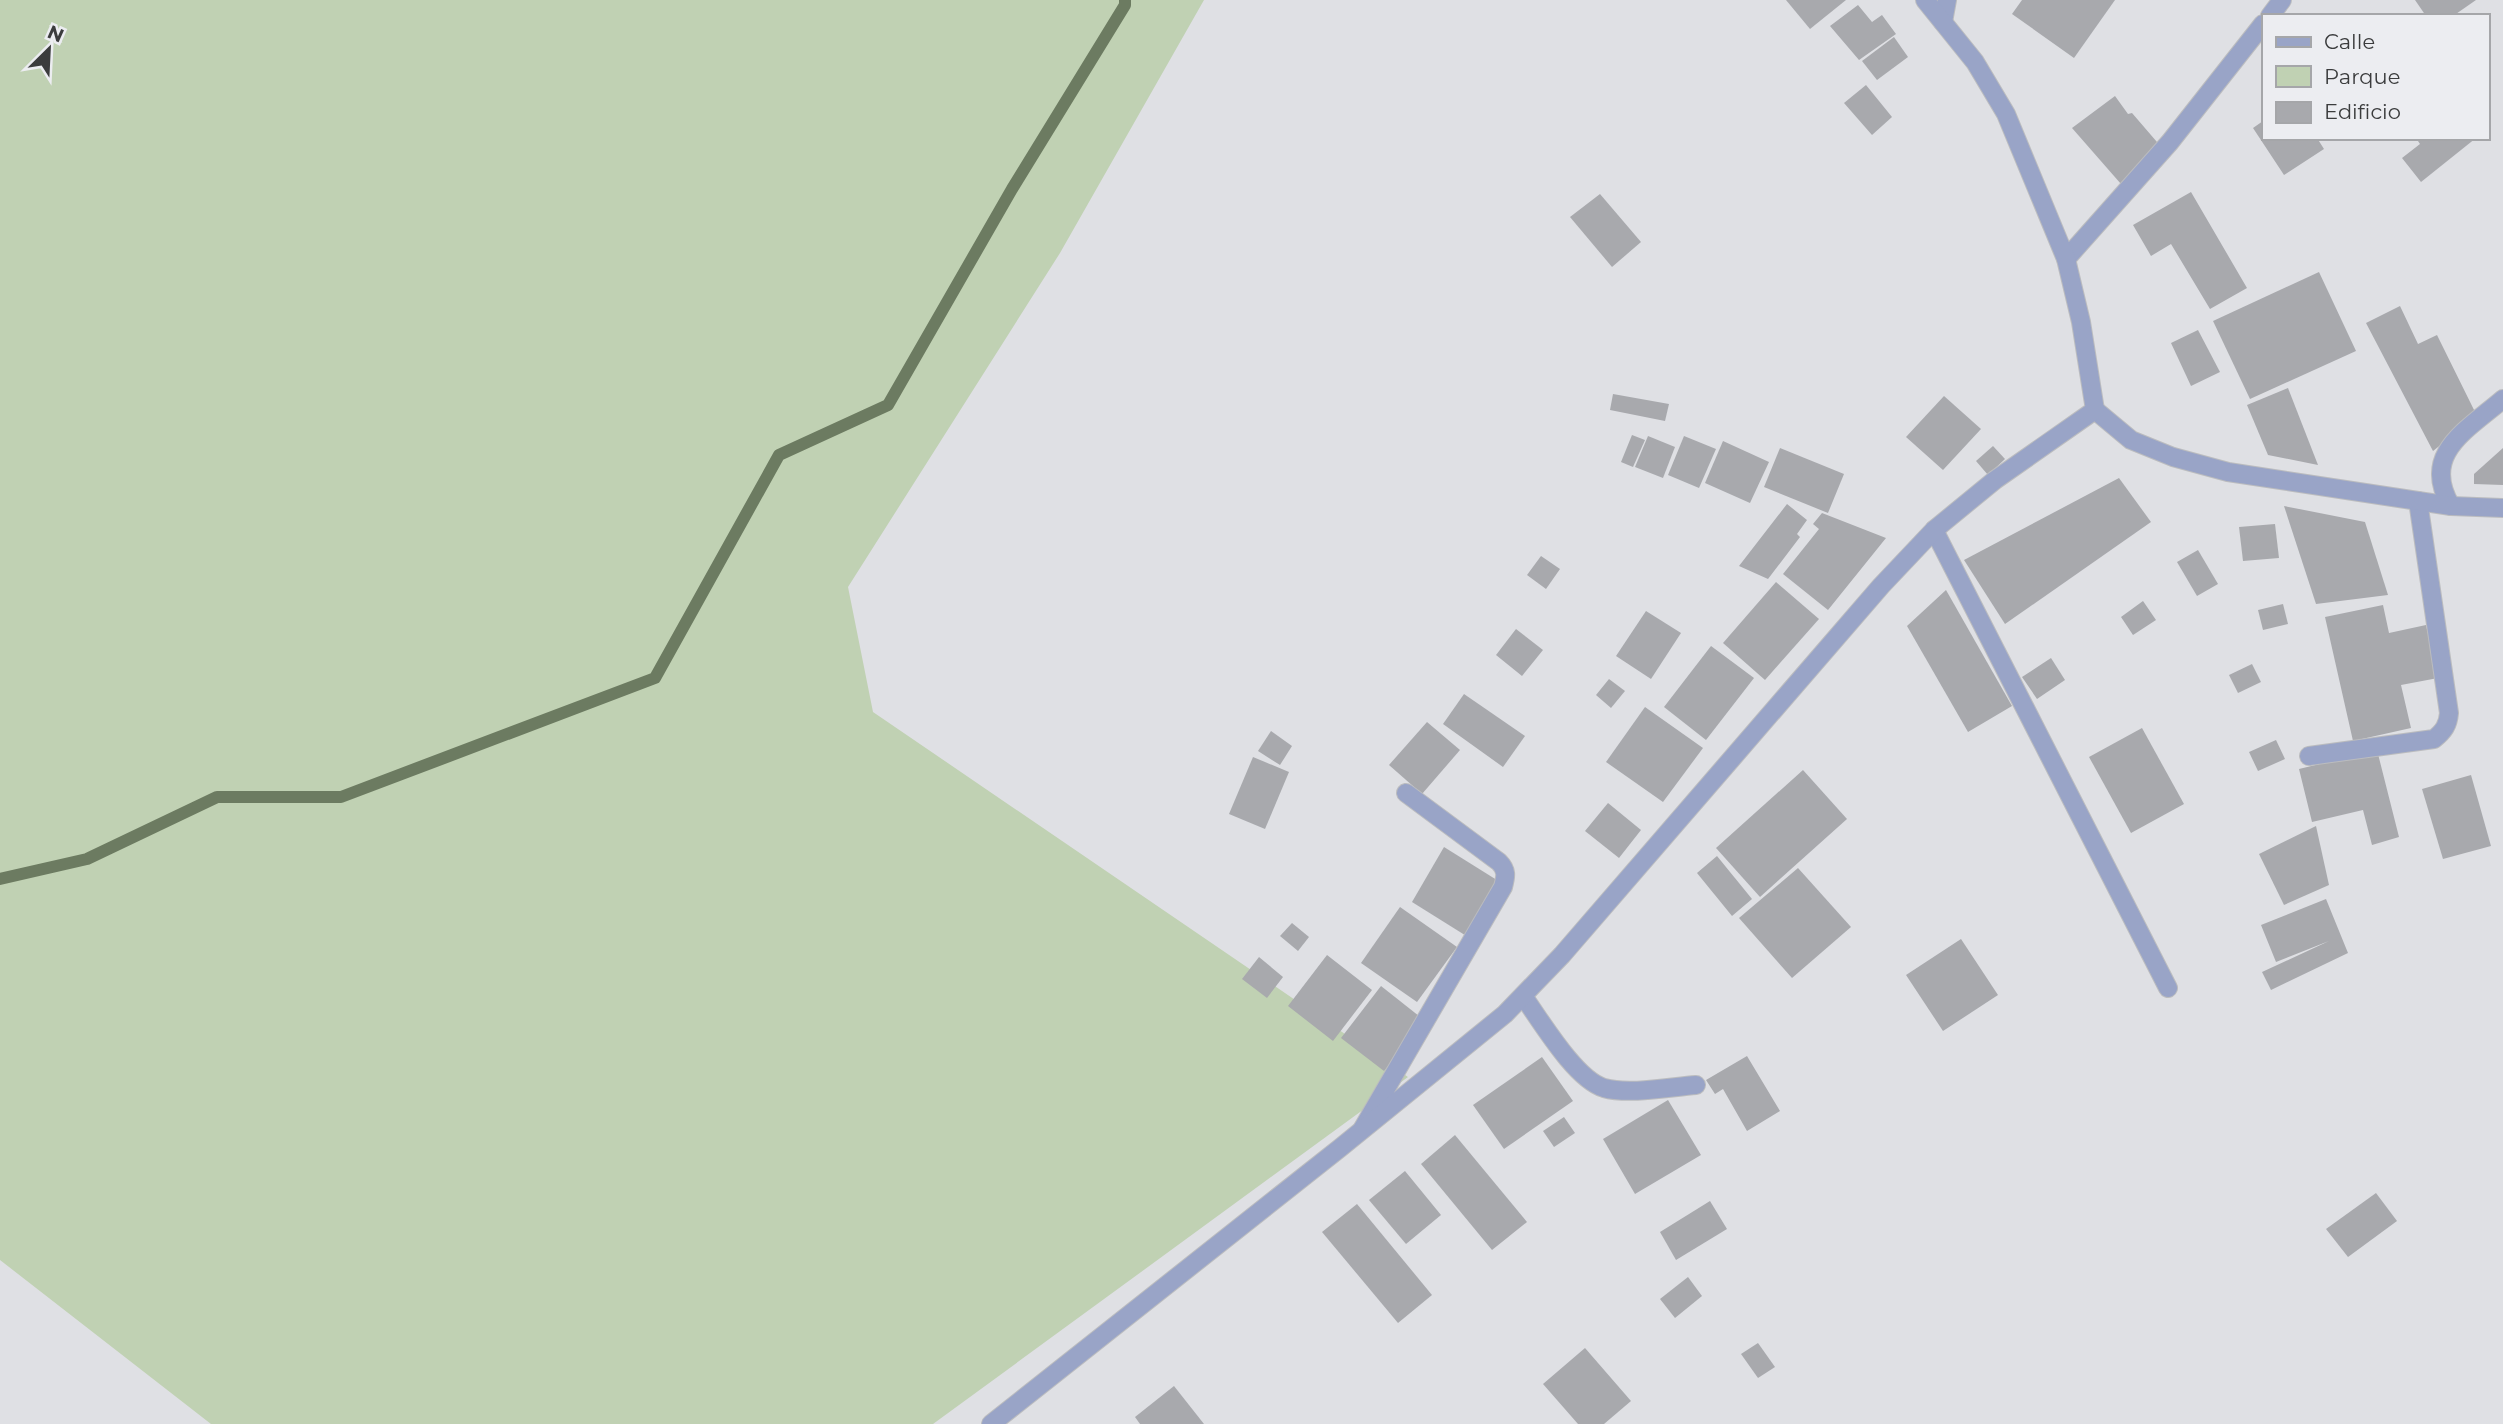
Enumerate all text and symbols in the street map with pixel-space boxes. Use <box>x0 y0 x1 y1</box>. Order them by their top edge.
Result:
north arrow <box>14 14 84 84</box>
legend <box>2262 14 2489 140</box>
text: N <box>44 20 67 48</box>
text: Calle <box>2324 29 2375 54</box>
text: Parque <box>2324 64 2400 89</box>
text: Edificio <box>2324 99 2401 124</box>

